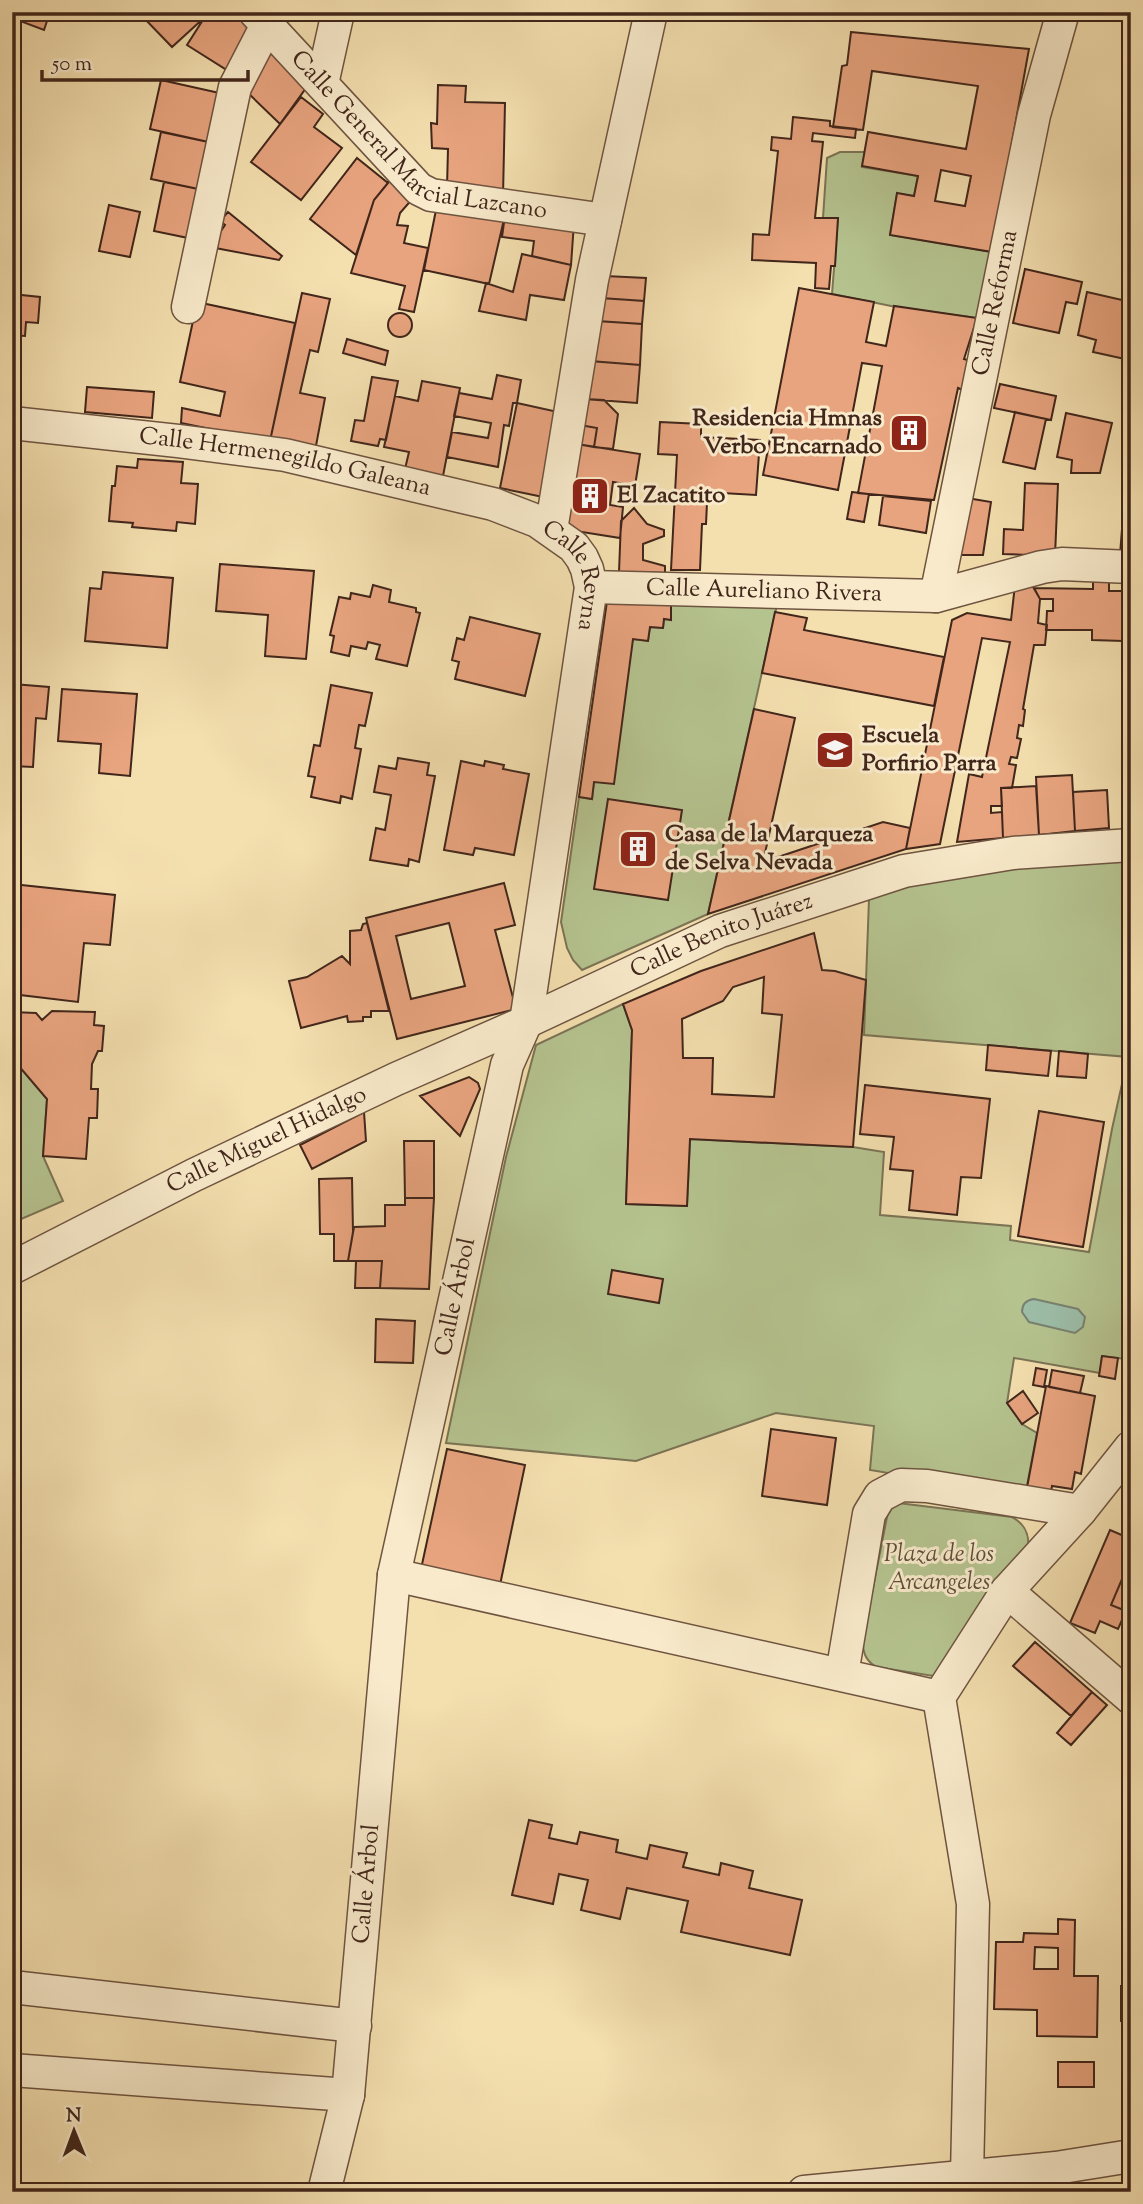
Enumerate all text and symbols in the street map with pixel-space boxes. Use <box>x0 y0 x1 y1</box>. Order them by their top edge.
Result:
scale bar <box>42 38 248 82</box>
street label: Calle General Marcial Lazcano <box>282 43 549 228</box>
text: 50 m <box>51 50 92 80</box>
street label: Calle Reforma <box>964 227 1027 379</box>
place label: Residencia Hmnas Verbo Encarnado <box>692 402 882 464</box>
building icon: Residencia Hmnas Verbo Encarnado <box>888 412 930 454</box>
street label: Calle Hermenegildo Galeana <box>137 420 434 506</box>
building icon: El Zacatito <box>569 475 611 517</box>
place label: El Zacatito <box>617 479 725 513</box>
street label: Calle Reyna <box>535 512 608 633</box>
street label: Calle Aureliano Rivera <box>646 571 882 612</box>
place label: Escuela Porfirio Parra <box>862 719 998 781</box>
school or university icon: Escuela Porfirio Parra <box>814 729 856 771</box>
place label: Casa de la Marqueza de Selva Nevada <box>665 818 874 880</box>
building icon: Casa de la Marqueza de Selva Nevada <box>617 828 659 870</box>
street label: Calle Benito Juárez <box>625 885 817 988</box>
street label: Calle Miguel Hidalgo <box>161 1078 373 1203</box>
street label: Calle Árbol <box>427 1234 485 1359</box>
park label: Plaza de los Arcangeles <box>884 1538 994 1600</box>
street label: Calle Árbol <box>345 1822 389 1945</box>
north arrow <box>38 2096 108 2166</box>
text: N <box>66 2103 82 2130</box>

